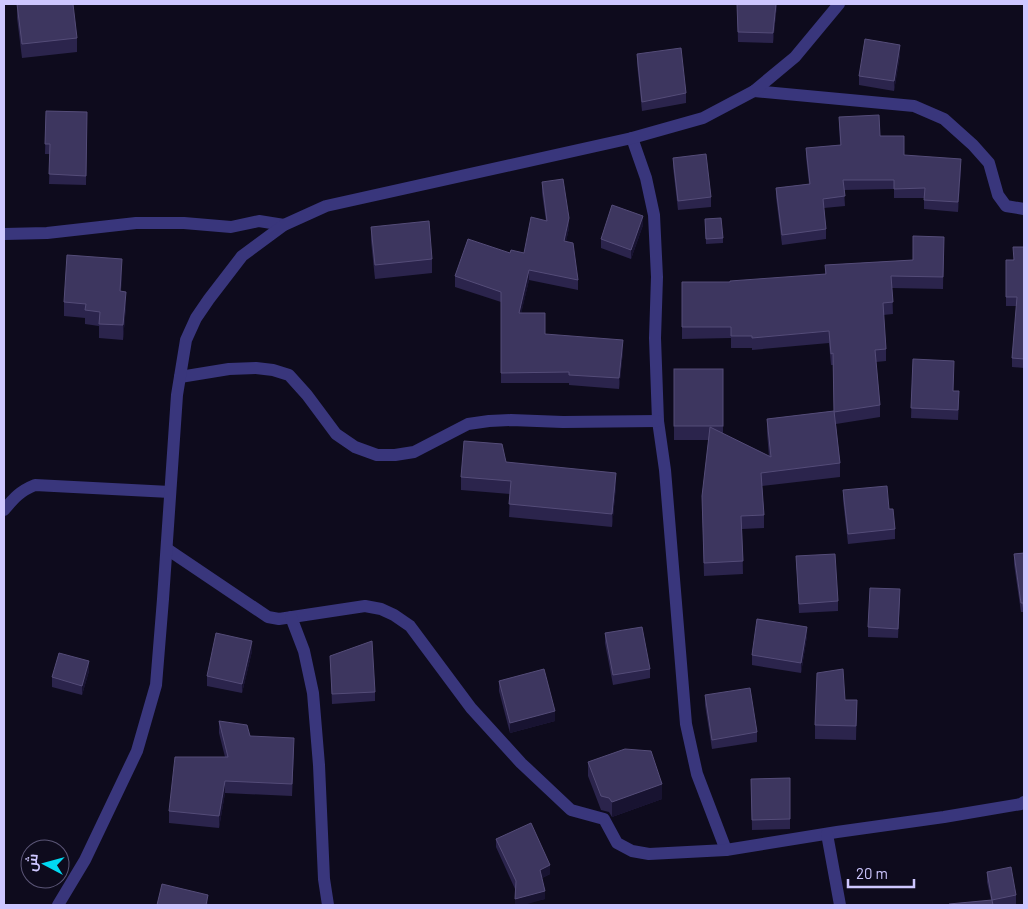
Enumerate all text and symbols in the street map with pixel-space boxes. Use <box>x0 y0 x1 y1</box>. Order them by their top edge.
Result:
north arrow <box>20 839 70 889</box>
text: ش <box>22 853 42 873</box>
scale bar <box>848 856 914 888</box>
text: 20 m <box>856 864 888 882</box>

